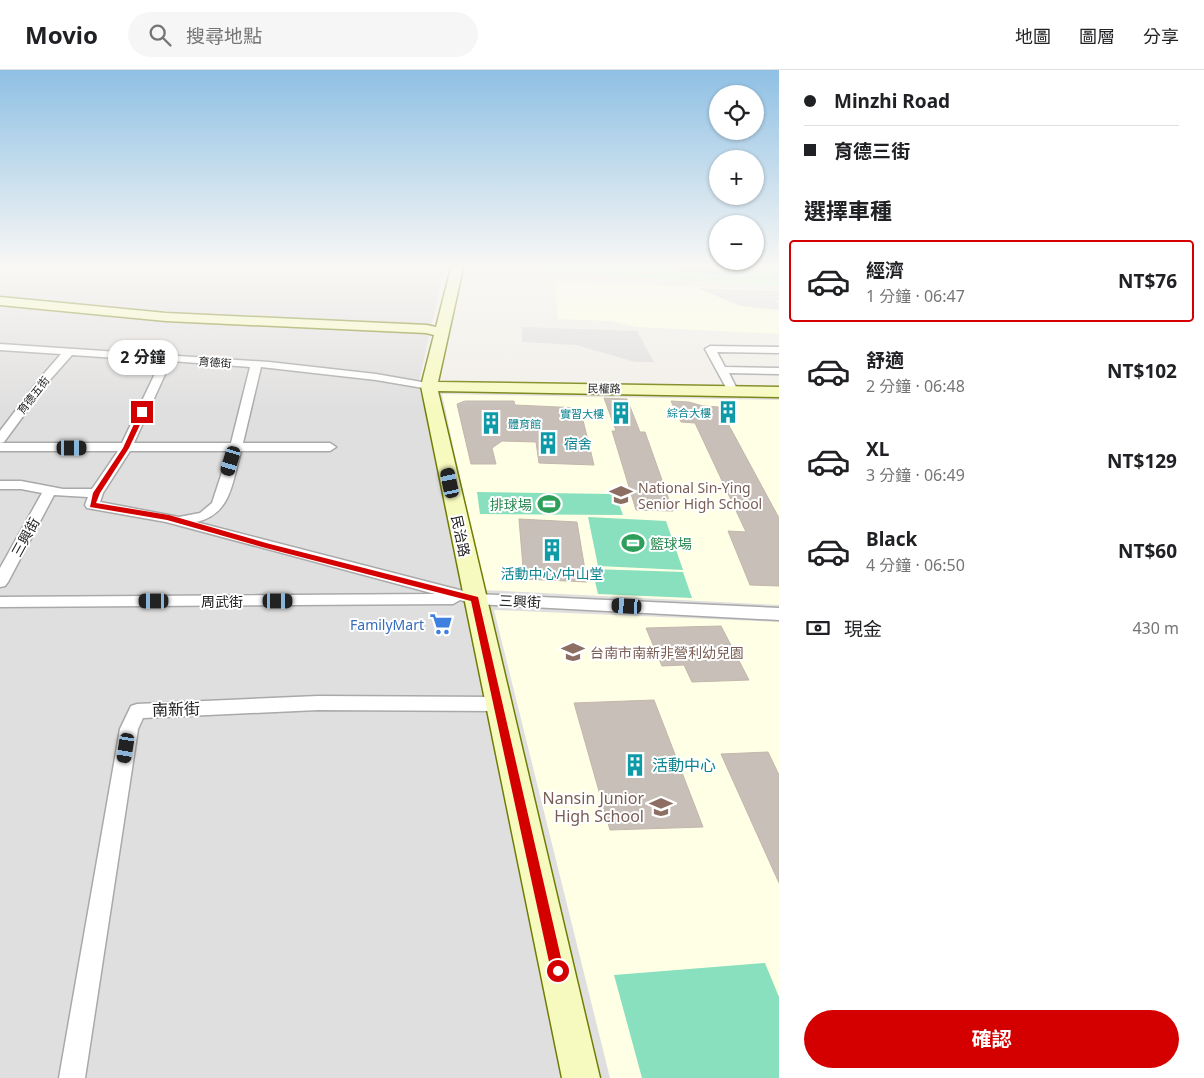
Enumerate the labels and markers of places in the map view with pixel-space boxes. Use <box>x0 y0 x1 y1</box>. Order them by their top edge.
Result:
building icon: 綜合大樓 <box>715 399 741 425</box>
building icon: 實習大樓 <box>608 400 634 426</box>
place label: 綜合大樓 <box>667 405 711 420</box>
place label: 實習大樓 <box>560 406 604 421</box>
building icon: 體育館 <box>478 410 504 436</box>
place label: 體育館 <box>508 416 541 431</box>
building icon: 宿舍 <box>535 430 561 456</box>
place label: 宿舍 <box>564 434 592 453</box>
place label: National Sin-Ying Senior High School <box>638 478 762 513</box>
school or university icon: National Sin-Ying Senior High School <box>608 482 634 508</box>
sports icon: 排球場 <box>536 491 562 517</box>
place label: 排球場 <box>490 495 532 514</box>
sports icon: 籃球場 <box>620 530 646 556</box>
place label: 籃球場 <box>650 534 692 553</box>
building icon: 活動中心/中山堂 <box>539 537 565 563</box>
place label: 活動中心/中山堂 <box>500 564 604 583</box>
supermarket icon: FamilyMart <box>428 611 454 637</box>
place label: FamilyMart <box>350 615 424 634</box>
school or university icon: 台南市南新非營利幼兒園 <box>560 639 586 665</box>
place label: 台南市南新非營利幼兒園 <box>590 643 744 662</box>
building icon: 活動中心 <box>622 752 648 778</box>
place label: 活動中心 <box>652 754 716 776</box>
place label: Nansin Junior High School <box>543 787 644 827</box>
school or university icon: Nansin Junior High School <box>648 794 674 820</box>

